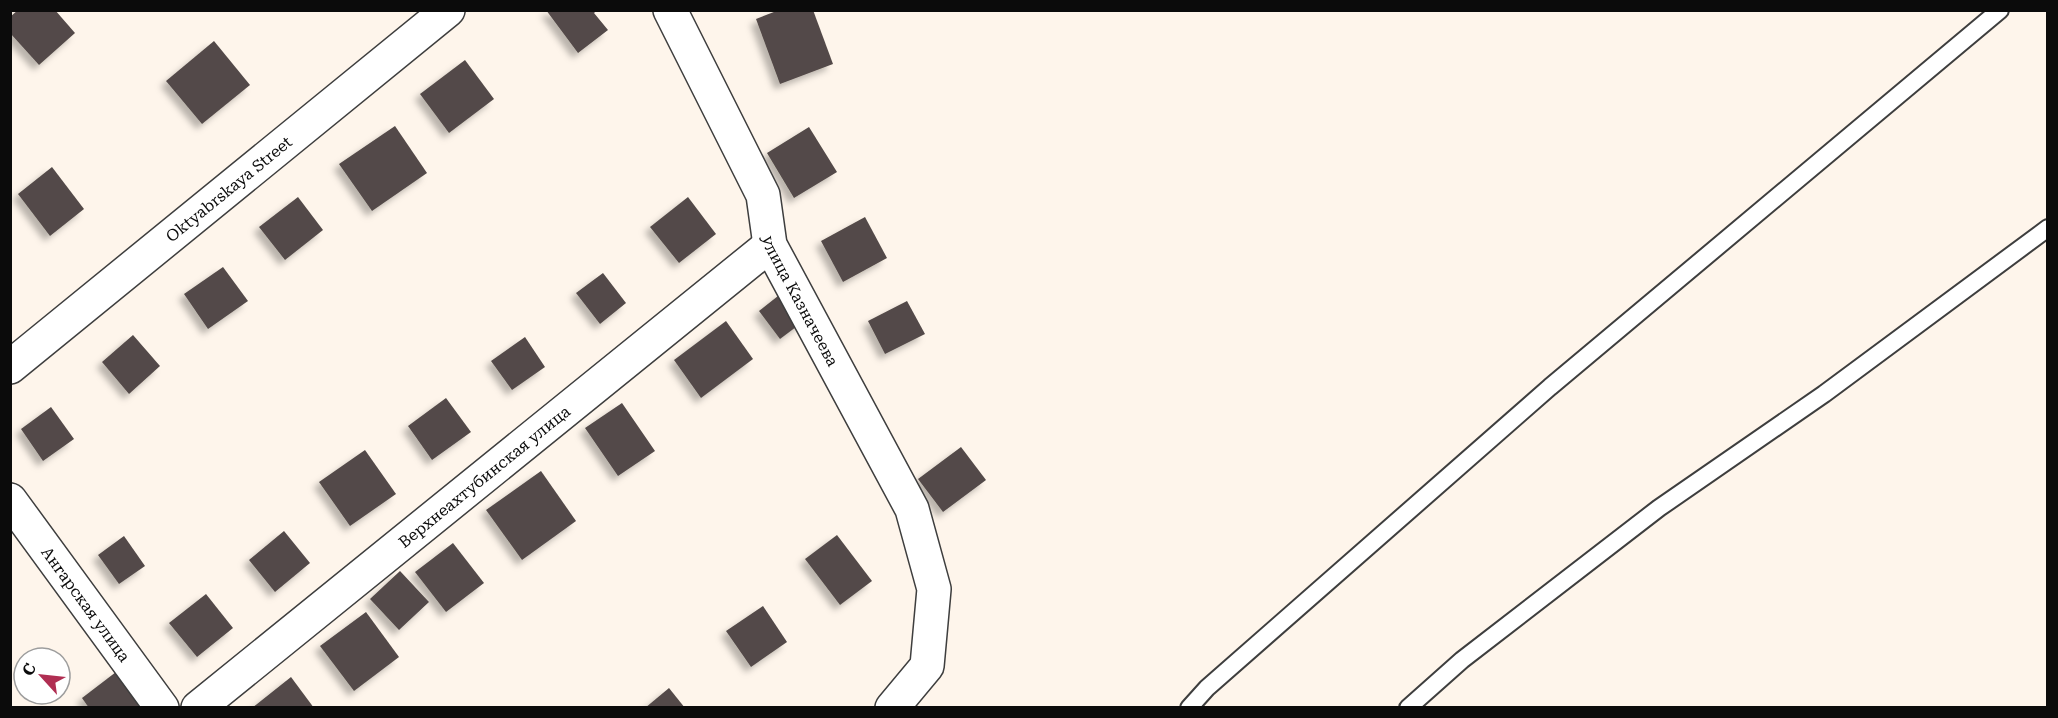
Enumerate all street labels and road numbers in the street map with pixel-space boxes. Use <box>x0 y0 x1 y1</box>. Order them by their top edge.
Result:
street label: Oktyabrskaya Street <box>162 132 295 246</box>
street label: улица Казначеева <box>759 235 843 370</box>
street label: Верхнеахтубинская улица <box>394 401 574 552</box>
street label: Ангарская улица <box>38 543 135 666</box>

